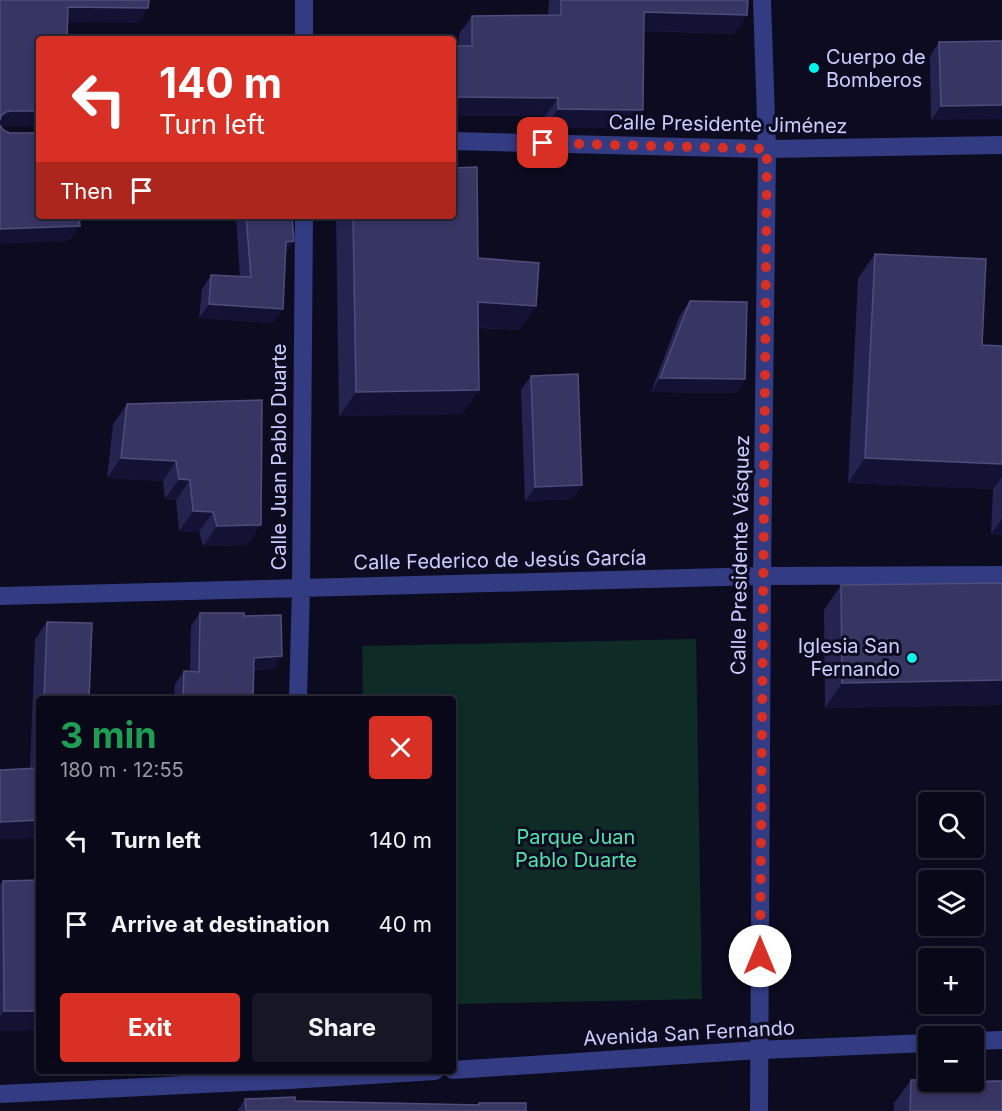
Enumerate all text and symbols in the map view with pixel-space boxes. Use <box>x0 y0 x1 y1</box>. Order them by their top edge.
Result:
place label: Cuerpo de Bomberos <box>826 45 926 92</box>
text: 140 m <box>159 57 282 108</box>
icon: left <box>60 60 138 138</box>
marker: Cuerpo de Bomberos <box>807 61 821 75</box>
text: Turn left <box>159 108 265 141</box>
street label: Calle Presidente Jiménez <box>608 110 848 138</box>
pin <box>517 117 568 168</box>
icon: arrive <box>526 126 559 159</box>
icon: arrive <box>125 174 158 207</box>
text: Then <box>60 178 113 204</box>
street label: Calle Juan Pablo Duarte <box>267 344 291 570</box>
street label: Calle Presidente Vásquez <box>726 435 754 675</box>
street label: Calle Federico de Jesús García <box>353 545 647 575</box>
place label: Iglesia San Fernando <box>798 634 900 681</box>
marker: Iglesia San Fernando <box>905 651 919 665</box>
text: 3 min <box>60 713 157 757</box>
button: close <box>369 716 432 779</box>
text: 180 m · 12:55 <box>60 758 184 782</box>
map controls <box>918 792 984 1092</box>
button: search <box>918 792 984 858</box>
icon: left <box>60 824 93 857</box>
park label: Parque Juan Pablo Duarte <box>515 825 637 872</box>
text: Turn left <box>111 827 201 853</box>
text: 140 m <box>370 827 432 853</box>
button: layers <box>918 870 984 936</box>
icon: arrive <box>60 908 93 941</box>
text: Arrive at destination <box>111 911 330 937</box>
text: 40 m <box>378 911 432 937</box>
position arrow <box>728 924 792 988</box>
button: + <box>918 948 984 1014</box>
button: Exit <box>60 993 240 1062</box>
button: Share <box>252 993 432 1062</box>
street label: Avenida San Fernando <box>583 1015 795 1051</box>
button: − <box>918 1026 984 1092</box>

